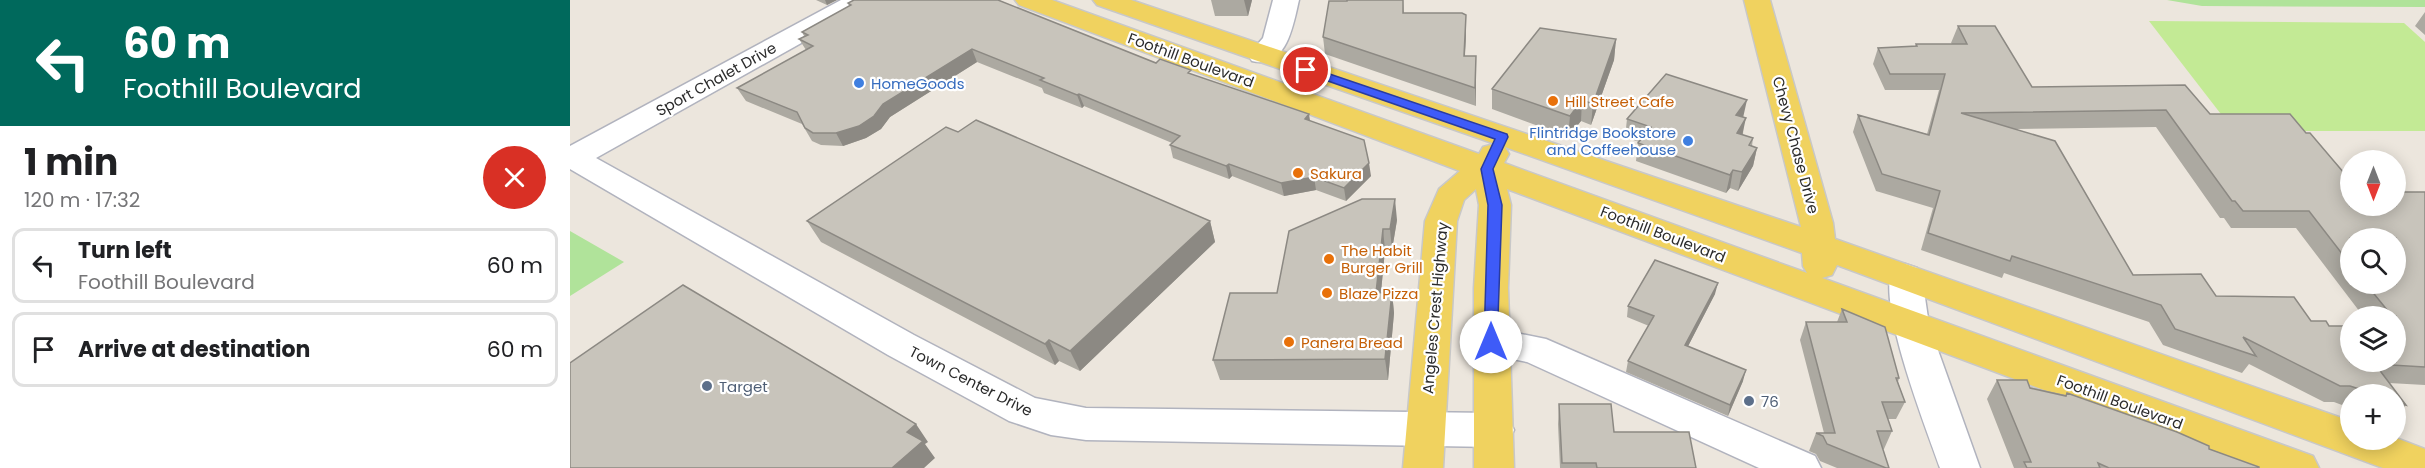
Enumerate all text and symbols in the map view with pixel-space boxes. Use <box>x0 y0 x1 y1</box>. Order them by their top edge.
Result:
text: 60 m <box>123 14 231 73</box>
icon: left <box>24 24 102 102</box>
street label: Foothill Boulevard <box>1125 27 1257 93</box>
street label: Sport Chalet Drive <box>652 37 780 121</box>
pin <box>1280 44 1331 95</box>
icon: arrive <box>1289 53 1322 86</box>
text: Foothill Boulevard <box>123 70 362 107</box>
place label: HomeGoods <box>871 73 965 94</box>
street label: Chevy Chase Drive <box>1768 74 1824 216</box>
marker: HomeGoods <box>852 76 866 90</box>
place label: Hill Street Cafe <box>1565 91 1674 112</box>
marker: Hill Street Cafe <box>1546 94 1560 108</box>
place label: Flintridge Bookstore and Coffeehouse <box>1529 122 1676 160</box>
marker: Flintridge Bookstore and Coffeehouse <box>1681 134 1695 148</box>
text: 1 min <box>24 137 118 188</box>
button: close <box>483 146 546 209</box>
north arrow <box>2340 150 2406 216</box>
map controls <box>2340 150 2406 450</box>
place label: Sakura <box>1310 163 1362 184</box>
marker: Sakura <box>1291 166 1305 180</box>
text: 120 m · 17:32 <box>24 186 140 214</box>
street label: Foothill Boulevard <box>1597 200 1729 268</box>
street label: Angeles Crest Highway <box>1417 221 1453 395</box>
button: search <box>2340 228 2406 294</box>
text: Turn left <box>78 235 172 266</box>
place label: The Habit Burger Grill <box>1341 240 1423 278</box>
icon: left <box>27 249 60 282</box>
text: 60 m <box>487 250 543 281</box>
marker: The Habit Burger Grill <box>1322 252 1336 266</box>
text: Foothill Boulevard <box>78 268 255 296</box>
place label: Blaze Pizza <box>1339 283 1418 304</box>
marker: Blaze Pizza <box>1320 286 1334 300</box>
button: layers <box>2340 306 2406 372</box>
position arrow <box>1459 310 1523 374</box>
place label: Panera Bread <box>1301 332 1403 353</box>
icon: arrive <box>27 333 60 366</box>
text: Arrive at destination <box>78 334 310 365</box>
text: 60 m <box>487 334 543 365</box>
marker: Panera Bread <box>1282 335 1296 349</box>
street label: Town Center Drive <box>906 341 1036 421</box>
street label: Foothill Boulevard <box>2054 369 2186 435</box>
place label: Target <box>719 376 768 397</box>
marker: Target <box>700 379 714 393</box>
button: + <box>2340 384 2406 450</box>
place label: 76 <box>1761 391 1779 412</box>
marker: 76 <box>1742 394 1756 408</box>

